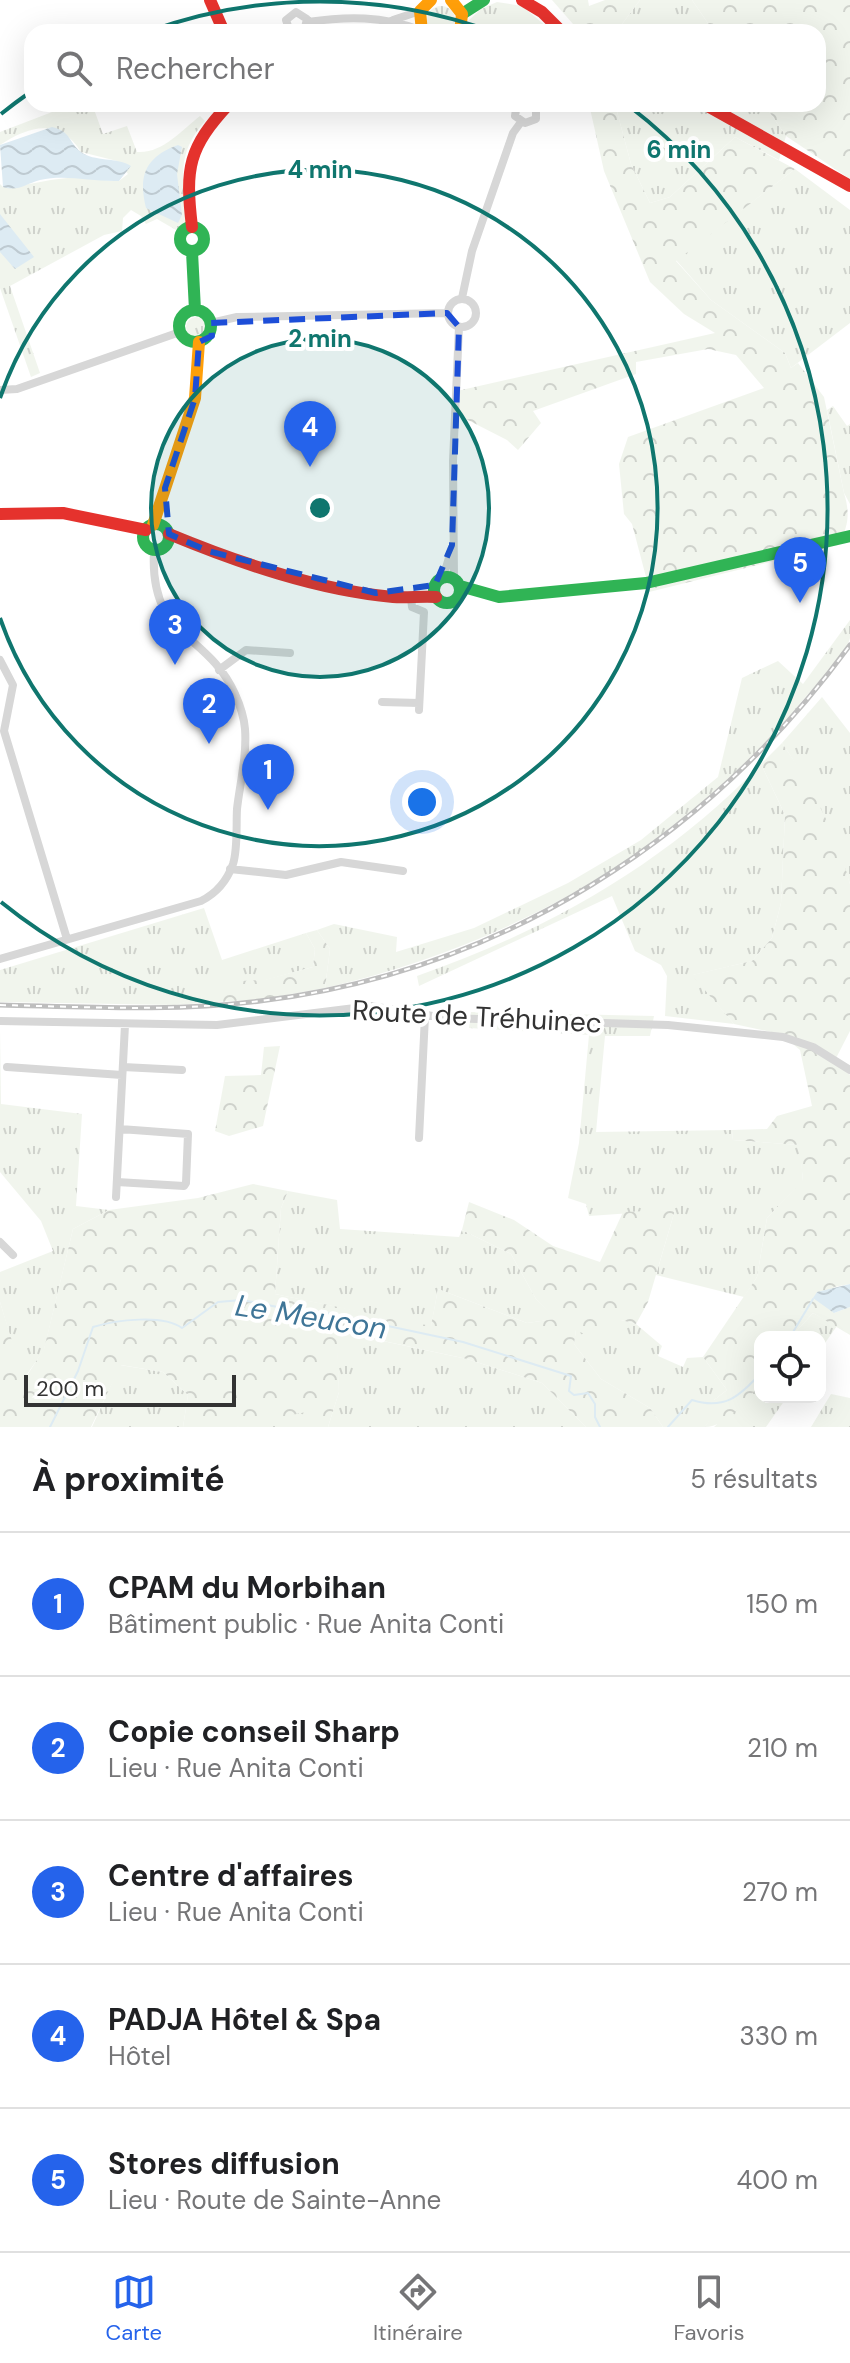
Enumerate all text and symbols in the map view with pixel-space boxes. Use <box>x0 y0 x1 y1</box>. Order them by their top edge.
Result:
search box <box>24 24 826 112</box>
icon: search <box>52 46 96 90</box>
text: Rechercher <box>116 49 275 88</box>
text: 6 min <box>647 134 711 165</box>
text: 4 min <box>287 154 353 185</box>
text: 2 min <box>288 323 352 354</box>
pin: 4 <box>284 401 336 467</box>
centre of rings <box>306 494 334 522</box>
pin: 5 <box>774 537 826 603</box>
pin: 3 <box>149 599 201 665</box>
pin: 2 <box>183 678 235 744</box>
pin: 1 <box>242 744 294 810</box>
your location <box>402 782 442 822</box>
street label: Route de Tréhuinec <box>351 991 603 1042</box>
water label: Le Meucon <box>233 1285 390 1348</box>
map controls <box>754 1331 826 1403</box>
button: locate <box>754 1331 826 1403</box>
scale bar <box>24 1371 236 1407</box>
text: 200 m <box>36 1374 104 1403</box>
text: À proximité <box>32 1457 225 1502</box>
text: 5 résultats <box>690 1462 818 1496</box>
text: CPAM du Morbihan <box>108 1568 386 1607</box>
text: 1 <box>53 1587 63 1621</box>
text: 150 m <box>746 1587 818 1621</box>
text: Bâtiment public · Rue Anita Conti <box>108 1607 504 1641</box>
text: Copie conseil Sharp <box>108 1712 400 1751</box>
text: 2 <box>50 1731 66 1765</box>
text: 210 m <box>747 1731 818 1765</box>
text: Lieu · Rue Anita Conti <box>108 1751 364 1785</box>
text: Centre d'affaires <box>108 1856 354 1895</box>
text: 3 <box>50 1875 66 1909</box>
text: 270 m <box>742 1875 818 1909</box>
text: Lieu · Rue Anita Conti <box>108 1895 364 1929</box>
text: PADJA Hôtel & Spa <box>108 2000 381 2039</box>
text: 4 <box>50 2019 66 2053</box>
text: 330 m <box>739 2019 818 2053</box>
text: Hôtel <box>108 2039 171 2073</box>
text: Stores diffusion <box>108 2144 340 2183</box>
text: 5 <box>50 2163 66 2197</box>
text: 400 m <box>737 2163 818 2197</box>
text: Lieu · Route de Sainte-Anne <box>108 2183 441 2217</box>
tab: Carte <box>105 2270 162 2347</box>
tab: Itinéraire <box>373 2270 463 2347</box>
tab: Favoris <box>673 2270 745 2347</box>

